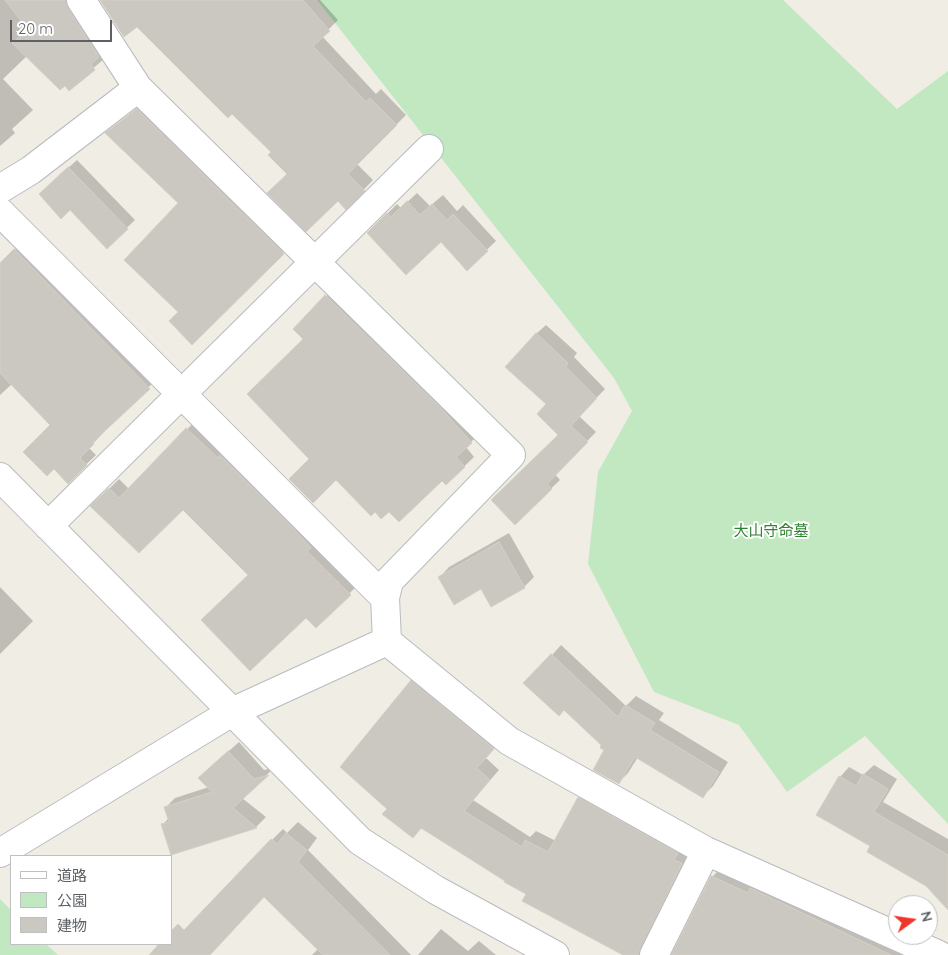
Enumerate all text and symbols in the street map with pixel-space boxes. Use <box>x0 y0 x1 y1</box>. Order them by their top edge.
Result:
scale bar <box>12 10 115 42</box>
text: 20 m <box>18 19 53 38</box>
park label: 大山守命墓 <box>734 522 808 540</box>
legend <box>10 855 172 945</box>
text: 道路 <box>57 866 87 885</box>
text: 公園 <box>57 891 87 910</box>
north arrow <box>888 895 938 945</box>
text: N <box>917 909 937 924</box>
text: 建物 <box>57 916 87 935</box>

